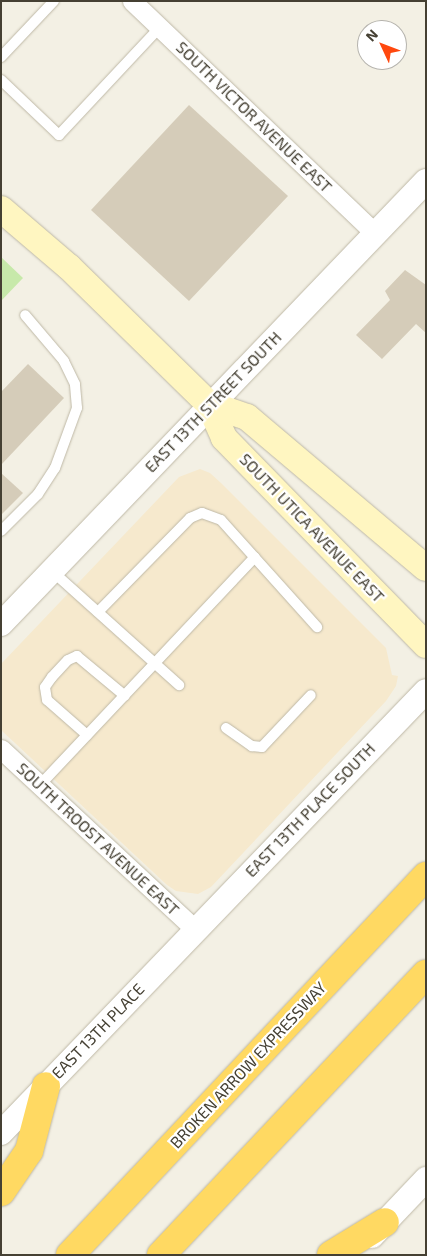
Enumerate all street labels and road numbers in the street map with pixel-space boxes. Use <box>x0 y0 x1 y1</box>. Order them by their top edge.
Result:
street label: SOUTH VICTOR AVENUE EAST <box>172 37 336 197</box>
street label: EAST 13TH STREET SOUTH <box>141 327 285 477</box>
street label: SOUTH UTICA AVENUE EAST <box>235 449 389 607</box>
street label: EAST 13TH PLACE SOUTH <box>241 739 379 881</box>
street label: SOUTH TROOST AVENUE EAST <box>12 758 184 920</box>
street label: BROKEN ARROW EXPRESSWAY <box>166 978 330 1152</box>
street label: EAST 13TH PLACE <box>48 979 148 1083</box>

